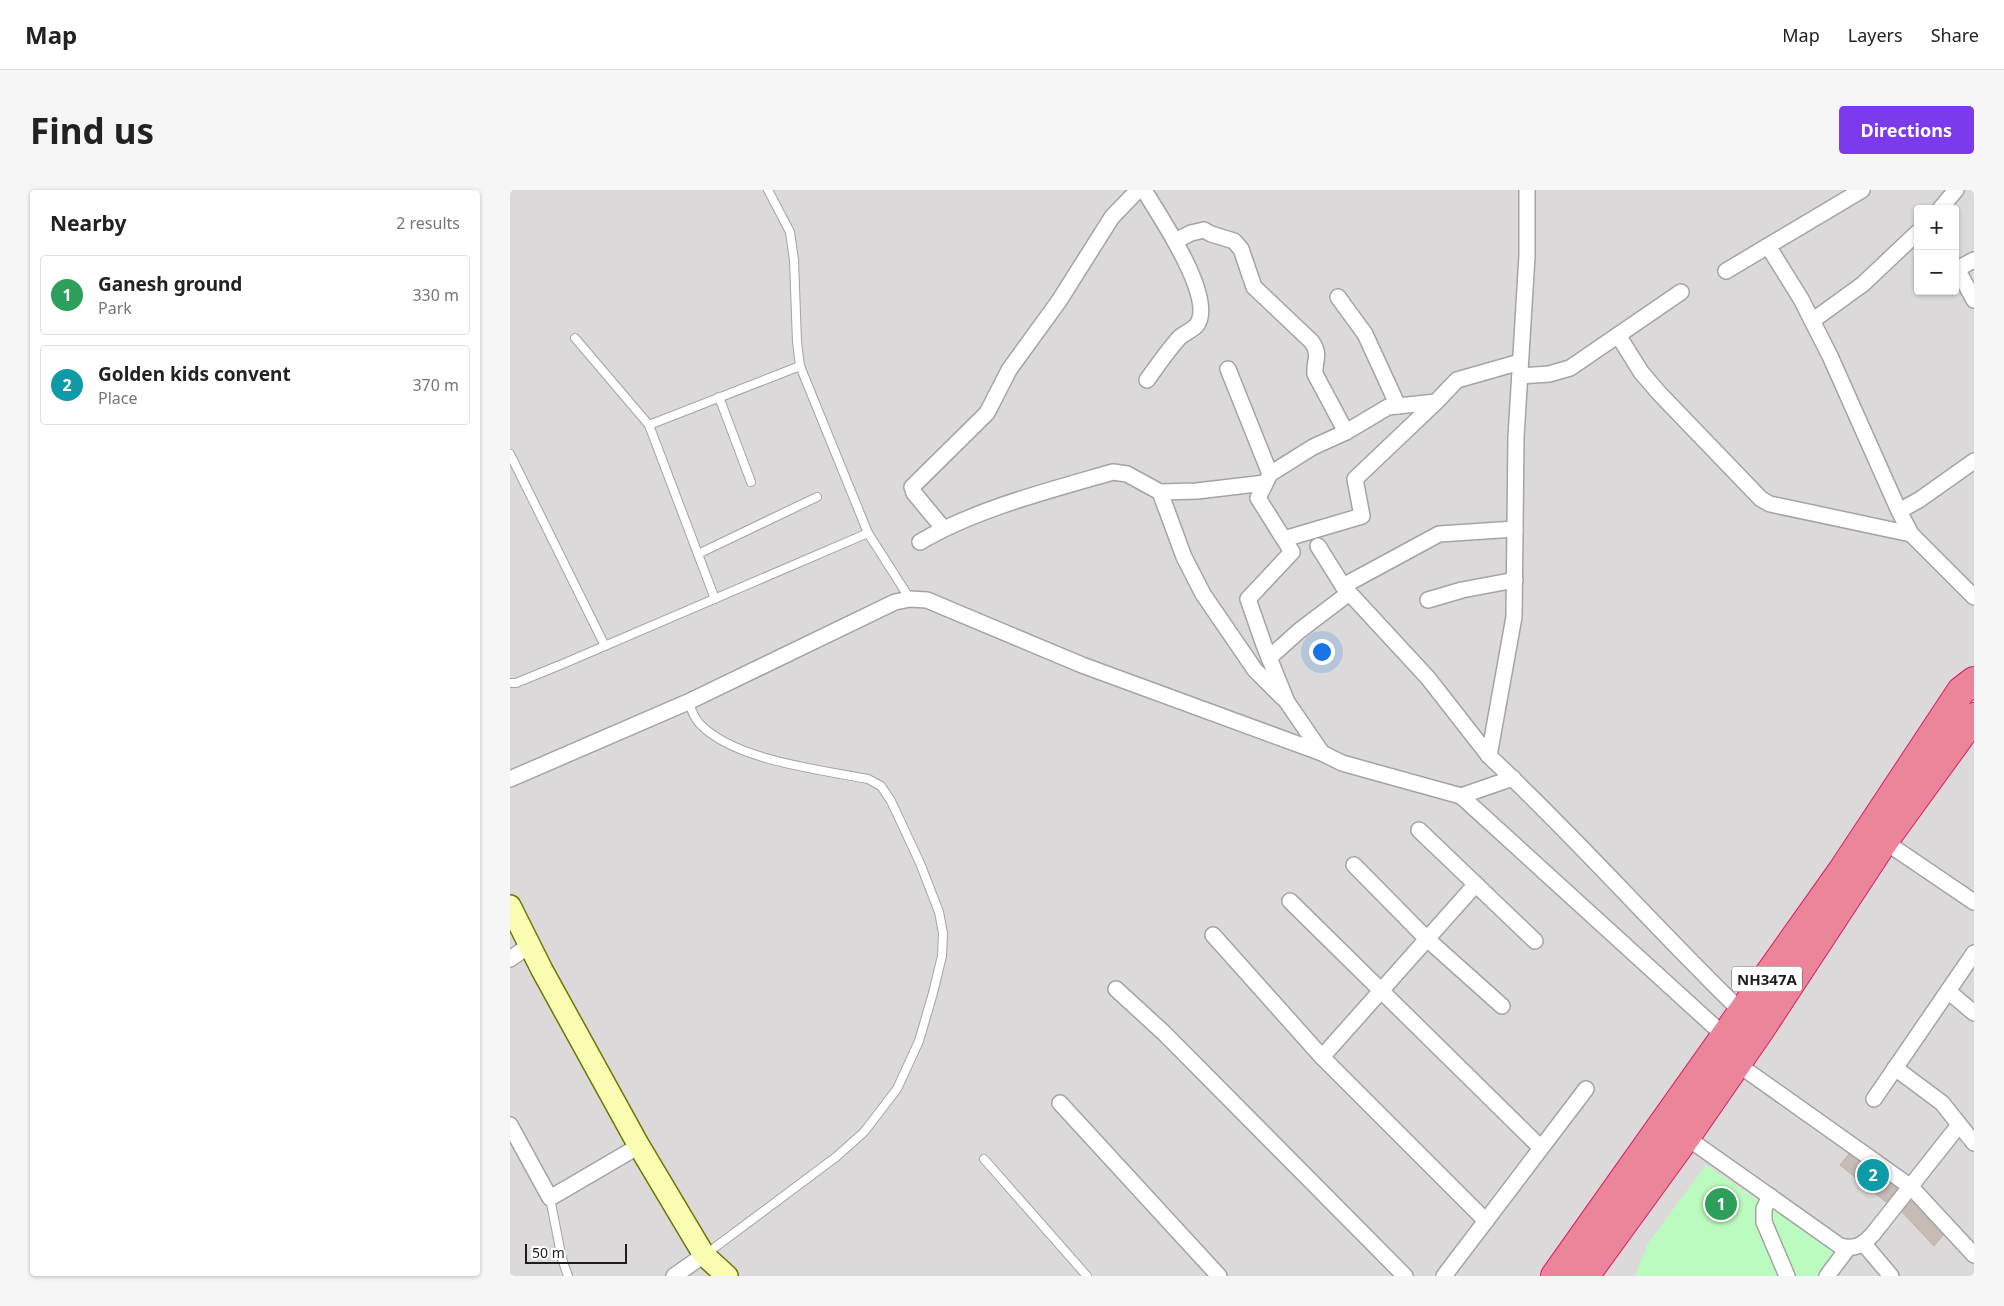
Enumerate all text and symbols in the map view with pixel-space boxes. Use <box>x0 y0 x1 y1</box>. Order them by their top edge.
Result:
text: Map <box>25 18 77 51</box>
text: Map <box>1782 23 1820 47</box>
text: Layers <box>1848 23 1903 47</box>
text: Share <box>1931 23 1979 47</box>
button: Directions <box>1839 106 1974 154</box>
text: Find us <box>30 107 154 154</box>
map controls <box>1914 205 1959 295</box>
button: + <box>1914 205 1959 250</box>
text: Nearby <box>50 209 126 237</box>
text: 2 results <box>396 212 460 234</box>
button: − <box>1914 250 1959 295</box>
text: Ganesh ground <box>98 271 242 297</box>
text: 1 <box>62 284 72 306</box>
text: 330 m <box>412 284 459 306</box>
text: Park <box>98 297 132 319</box>
text: Golden kids convent <box>98 361 291 387</box>
text: 2 <box>62 374 72 396</box>
text: 370 m <box>412 374 459 396</box>
text: Place <box>98 387 138 409</box>
your location <box>1309 639 1335 665</box>
road number: NH347A <box>1732 966 1802 992</box>
pin: 2 <box>1857 1156 1889 1194</box>
pin: 1 <box>1705 1185 1737 1223</box>
scale bar <box>525 1241 628 1264</box>
text: 50 m <box>532 1243 565 1262</box>

